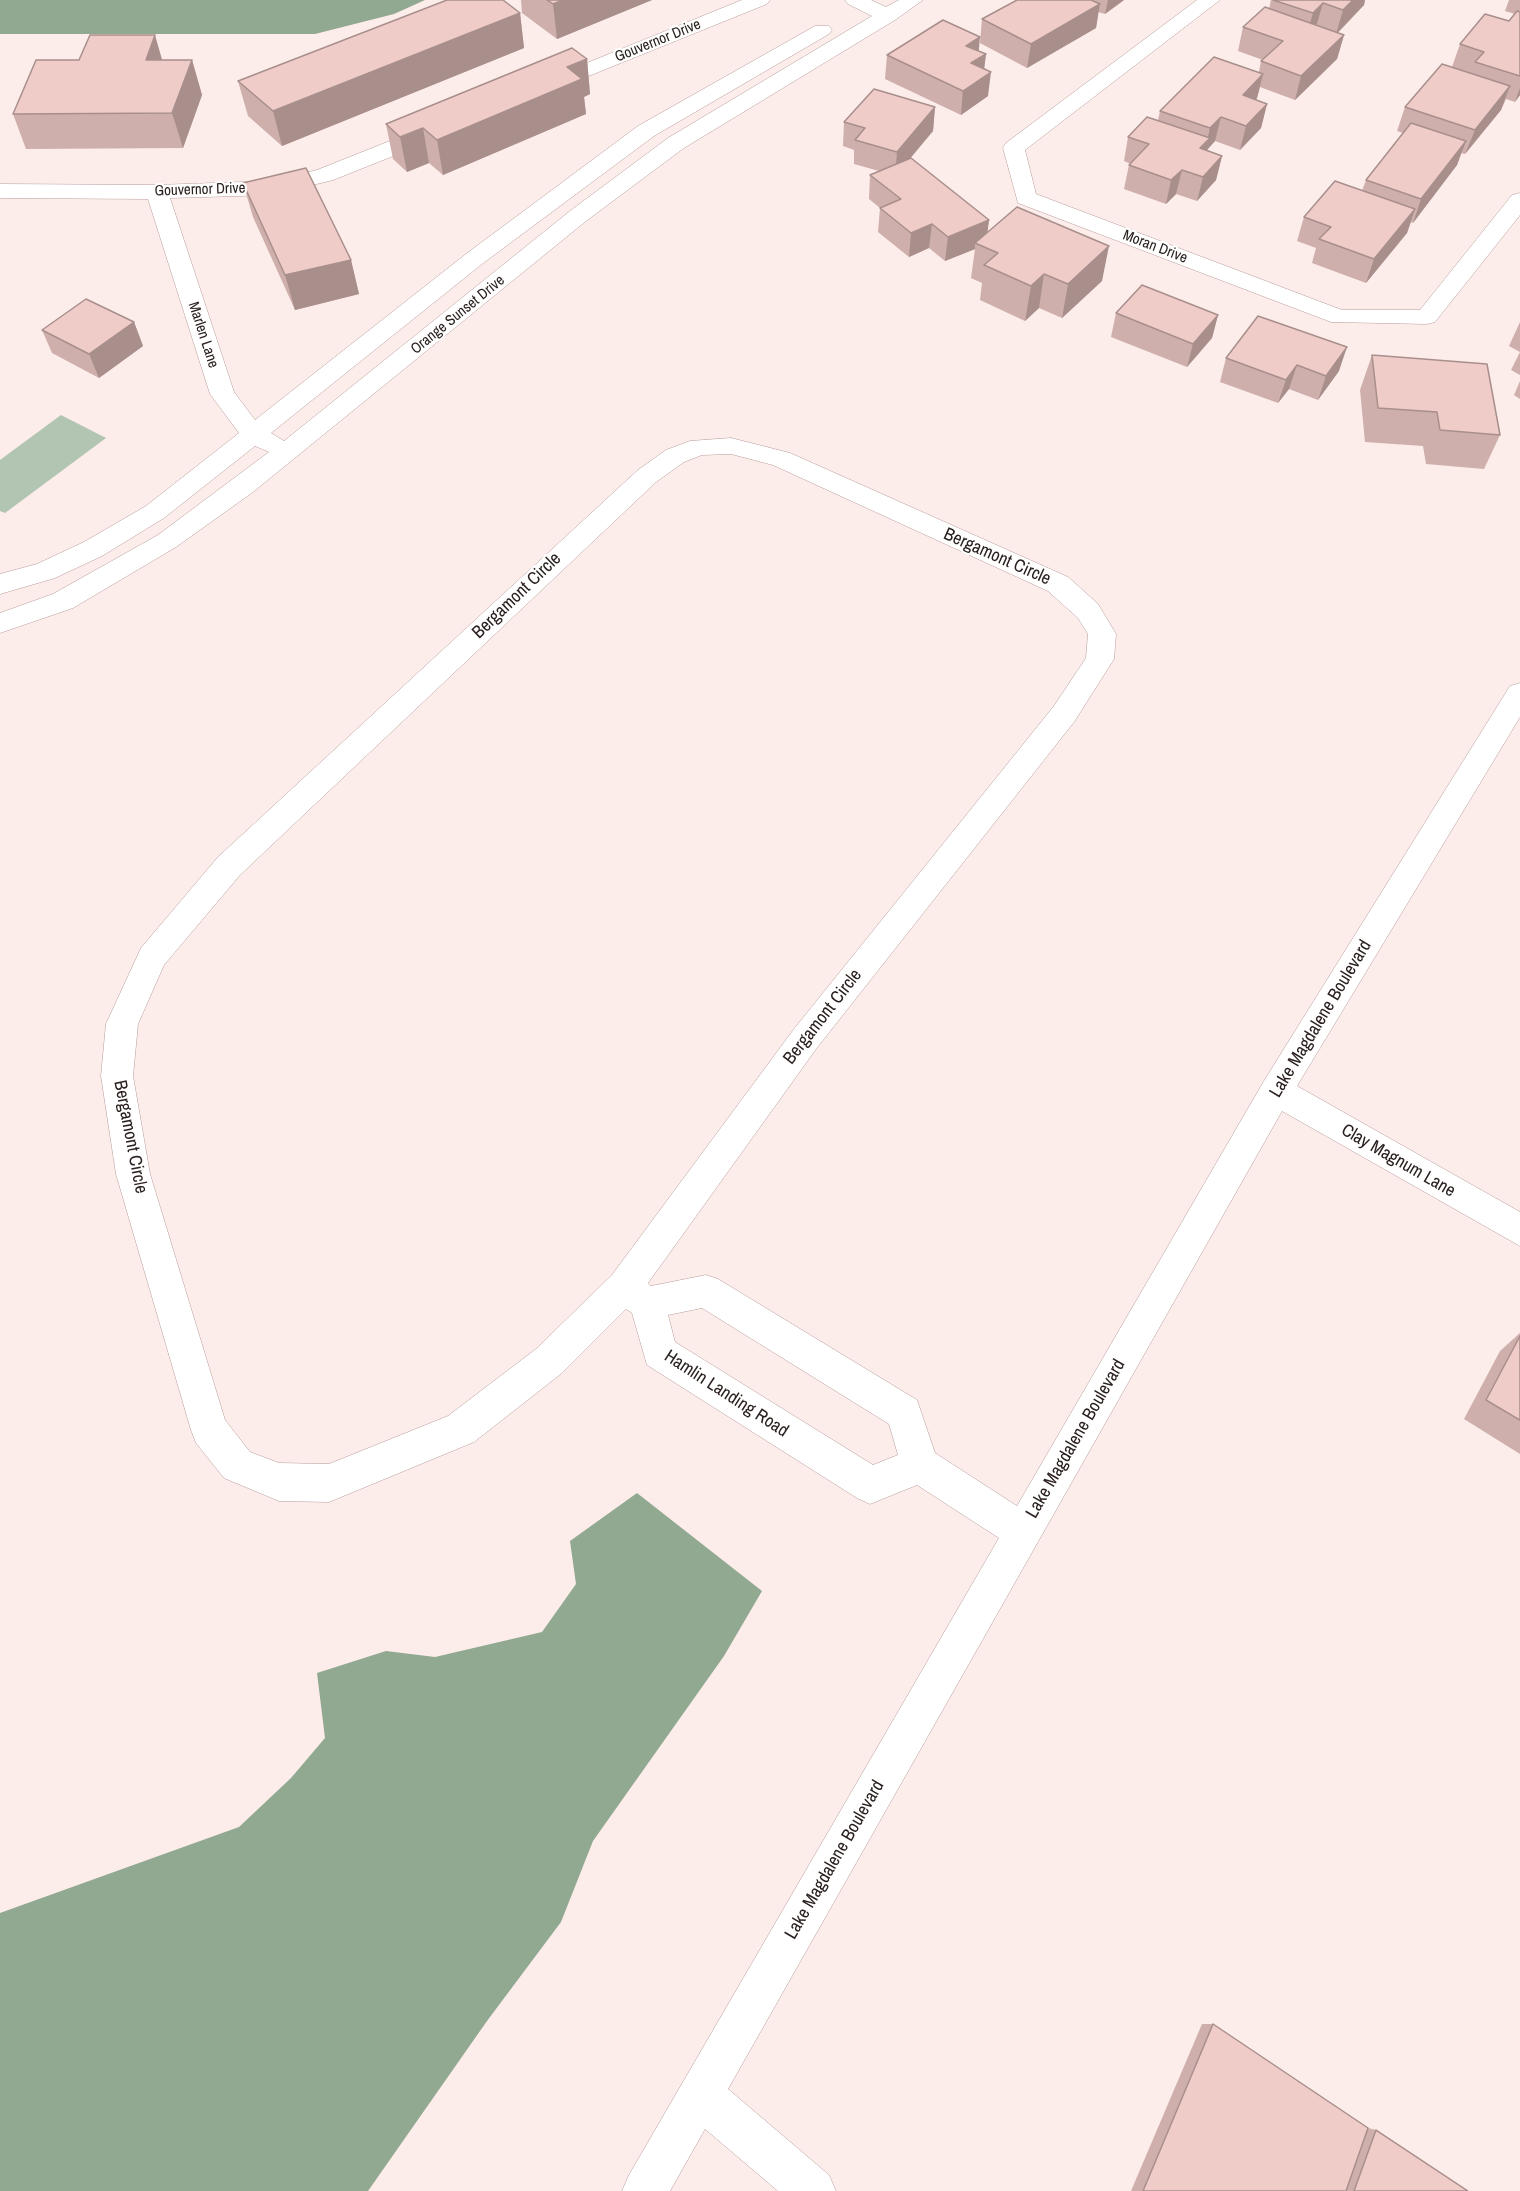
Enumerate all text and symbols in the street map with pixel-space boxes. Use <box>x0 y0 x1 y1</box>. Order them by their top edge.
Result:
street label: Gouvernor Drive <box>612 16 704 66</box>
street label: Gouvernor Drive <box>154 179 246 201</box>
street label: Moran Drive <box>1120 226 1190 268</box>
street label: Orange Sunset Drive <box>407 272 509 358</box>
street label: Marlen Lane <box>184 300 222 370</box>
street label: Bergamont Circle <box>940 524 1054 590</box>
street label: Bergamont Circle <box>468 548 566 644</box>
street label: Lake Magdalene Boulevard <box>1265 936 1377 1102</box>
street label: Bergamont Circle <box>779 965 867 1069</box>
street label: Bergamont Circle <box>108 1079 152 1195</box>
street label: Clay Magnum Lane <box>1337 1120 1459 1202</box>
street label: Hamlin Landing Road <box>660 1346 792 1442</box>
street label: Lake Magdalene Boulevard <box>1022 1356 1130 1522</box>
street label: Lake Magdalene Boulevard <box>781 1777 889 1943</box>

